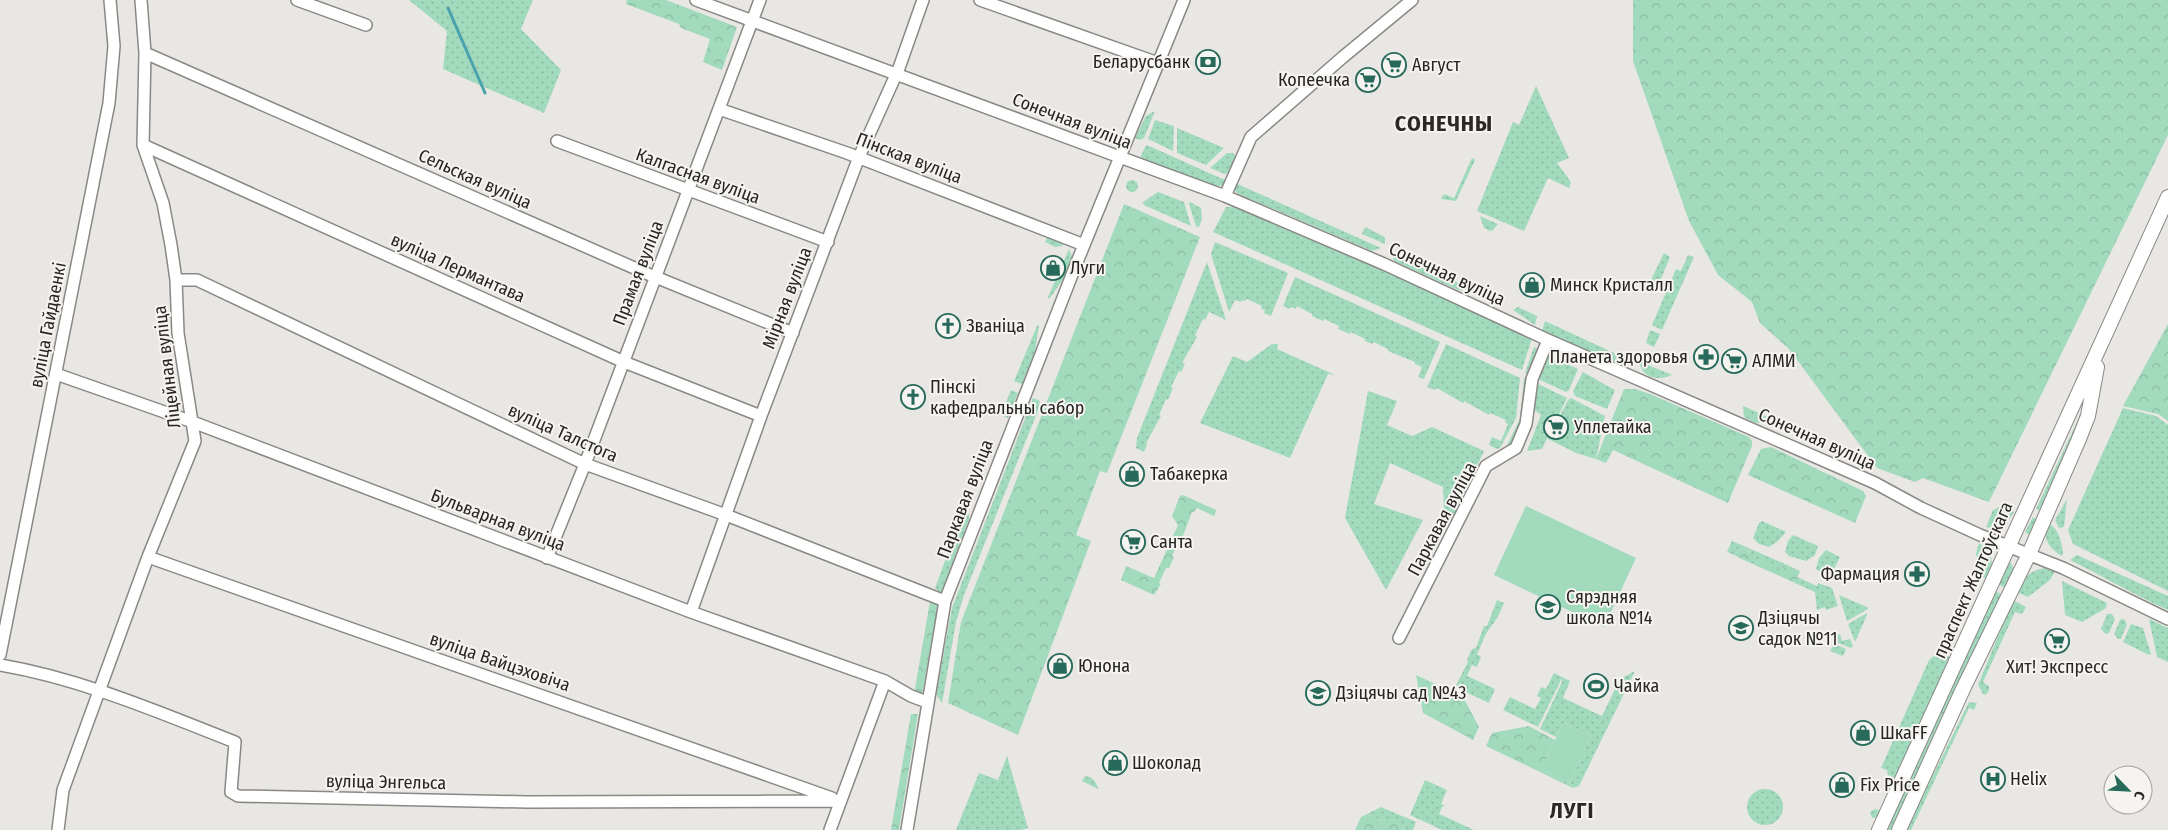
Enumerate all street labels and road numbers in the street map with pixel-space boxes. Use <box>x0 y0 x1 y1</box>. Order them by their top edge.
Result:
street label: Сонечная вуліца <box>1009 88 1135 154</box>
street label: Пінская вуліца <box>853 128 965 188</box>
street label: Калгасная вуліца <box>633 143 763 209</box>
street label: Сельская вуліца <box>415 144 535 214</box>
street label: Прамая вуліца <box>608 217 668 329</box>
street label: вуліца Лермантава <box>387 229 529 308</box>
street label: Сонечная вуліца <box>1385 237 1509 311</box>
street label: Мірная вуліца <box>758 244 817 352</box>
street label: вуліца Гайдаенкі <box>25 260 71 390</box>
street label: Ліцейная вуліца <box>149 304 185 430</box>
street label: вуліца Талстога <box>505 399 621 467</box>
street label: Сонечная вуліца <box>1755 403 1879 475</box>
street label: Паркавая вуліца <box>932 436 998 562</box>
street label: Паркавая вуліца <box>1403 458 1481 580</box>
street label: Бульварная вуліца <box>428 484 569 556</box>
street label: праспект Жалтоўскага <box>1929 498 2018 662</box>
street label: вуліца Вайцэховіча <box>427 628 573 696</box>
street label: вуліца Энгельса <box>326 770 447 794</box>

